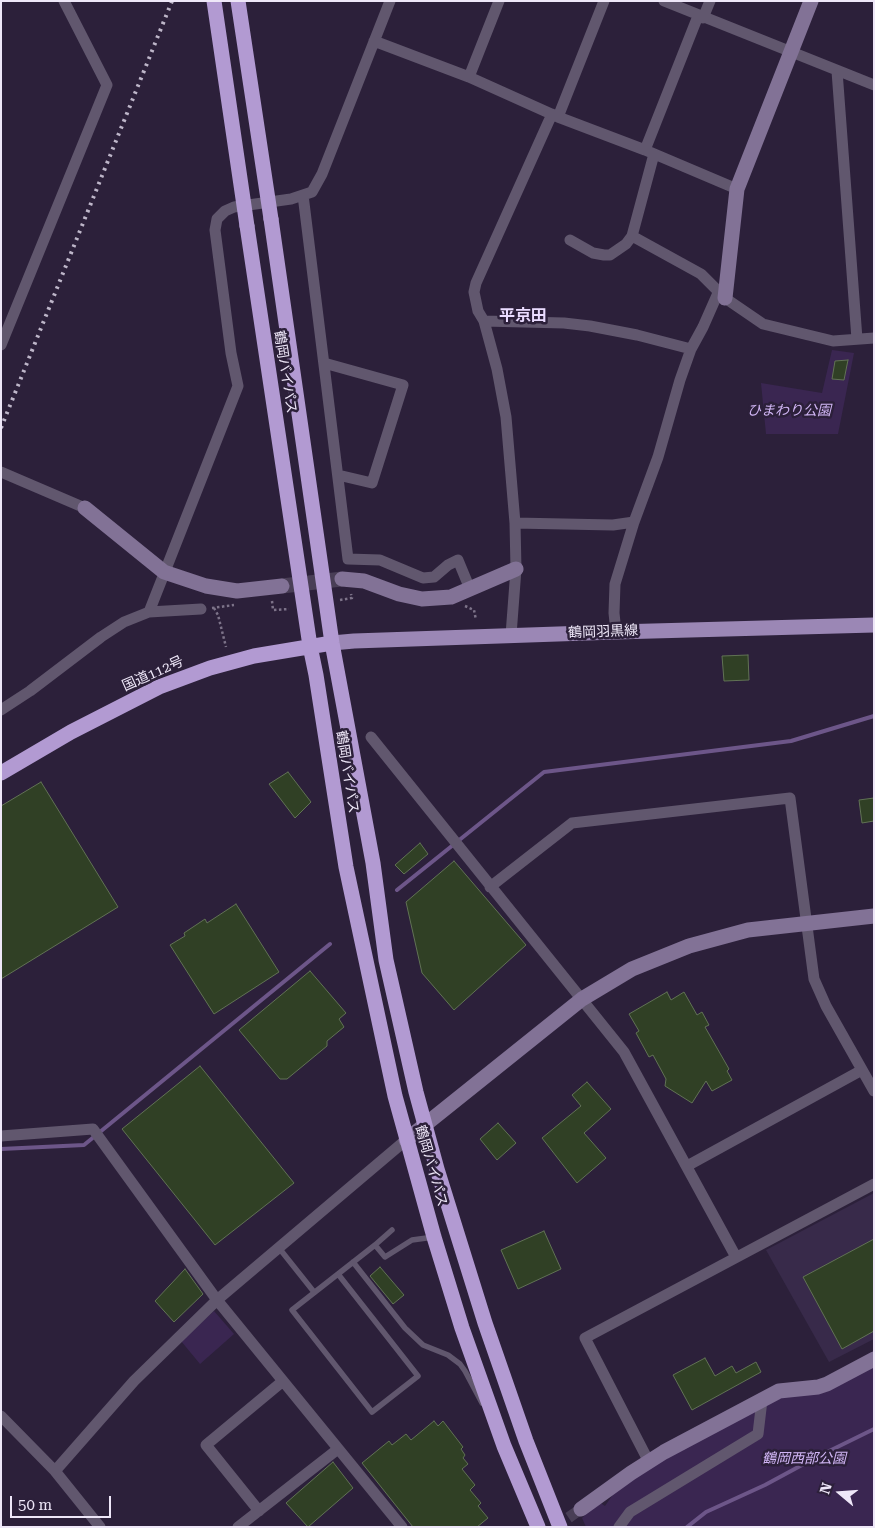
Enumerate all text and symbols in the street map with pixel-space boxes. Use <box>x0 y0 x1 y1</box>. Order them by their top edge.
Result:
district label: 平京田 <box>499 306 547 326</box>
street label: 鶴岡バイパス <box>270 329 300 415</box>
park label: ひまわり公園 <box>747 403 831 419</box>
street label: 鶴岡羽黒線 <box>568 622 638 642</box>
street label: 国道112号 <box>120 653 186 695</box>
street label: 鶴岡バイパス <box>332 729 362 815</box>
street label: 鶴岡バイパス <box>411 1123 451 1209</box>
park label: 鶴岡西部公園 <box>762 1451 846 1467</box>
north arrow <box>815 1468 865 1518</box>
text: N <box>816 1481 835 1496</box>
scale bar <box>12 1486 114 1518</box>
text: 50 m <box>18 1496 52 1514</box>

